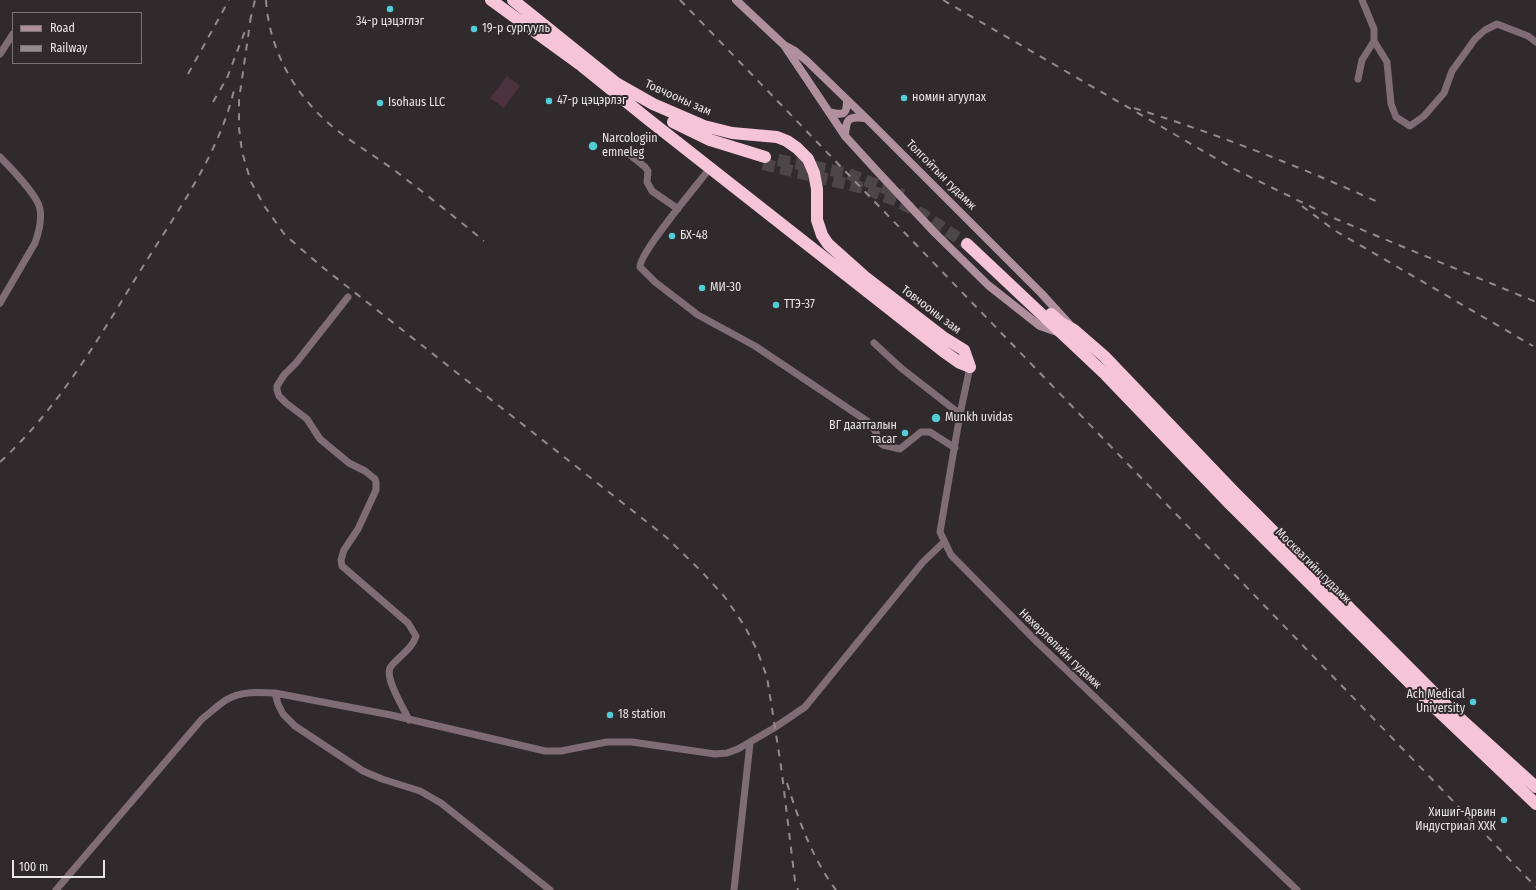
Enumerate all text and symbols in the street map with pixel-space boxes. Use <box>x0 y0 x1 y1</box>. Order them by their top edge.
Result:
marker: 34-р цэцэглэг <box>385 4 395 14</box>
legend <box>12 12 142 64</box>
place label: 34-р цэцэглэг <box>356 15 424 29</box>
text: Road <box>50 21 75 35</box>
place label: 19-р сургууль <box>482 22 550 36</box>
marker: 19-р сургууль <box>469 24 479 34</box>
text: Railway <box>50 41 87 55</box>
street label: Товчооны зам <box>643 77 713 119</box>
place label: номин агуулах <box>912 91 986 105</box>
marker: номин агуулах <box>899 93 909 103</box>
place label: 47-р цэцэрлэг <box>557 94 627 108</box>
place label: Isohaus LLC <box>388 96 445 110</box>
marker: 47-р цэцэрлэг <box>544 96 554 106</box>
marker: Isohaus LLC <box>375 98 385 108</box>
place label: Narcologiin emneleg <box>602 132 658 160</box>
street label: Толгойтын гудамж <box>903 137 979 213</box>
marker: Narcologiin emneleg <box>587 140 599 152</box>
place label: БХ-48 <box>680 229 708 243</box>
marker: БХ-48 <box>667 231 677 241</box>
place label: МИ-30 <box>710 281 741 295</box>
marker: МИ-30 <box>697 283 707 293</box>
street label: Товчооны зам <box>898 283 964 337</box>
place label: ТТЭ-37 <box>784 298 815 312</box>
marker: ТТЭ-37 <box>771 300 781 310</box>
place label: Munkh uvidas <box>945 411 1013 425</box>
marker: Munkh uvidas <box>930 412 942 424</box>
place label: ВГ даатгалын тасаг <box>829 419 897 447</box>
marker: ВГ даатгалын тасаг <box>900 428 910 438</box>
street label: Москвагийн гудамж <box>1272 525 1354 607</box>
street label: Нөхөрлөлийн гудамж <box>1016 606 1104 692</box>
place label: Ach Medical University <box>1407 688 1465 716</box>
marker: Ach Medical University <box>1468 697 1478 707</box>
place label: 18 station <box>618 708 666 722</box>
marker: 18 station <box>605 710 615 720</box>
place label: Хишиг-Арвин Индустриал ХХК <box>1415 806 1496 834</box>
marker: Хишиг-Арвин Индустриал ХХК <box>1499 815 1509 825</box>
scale bar <box>14 852 107 878</box>
text: 100 m <box>19 860 48 874</box>

